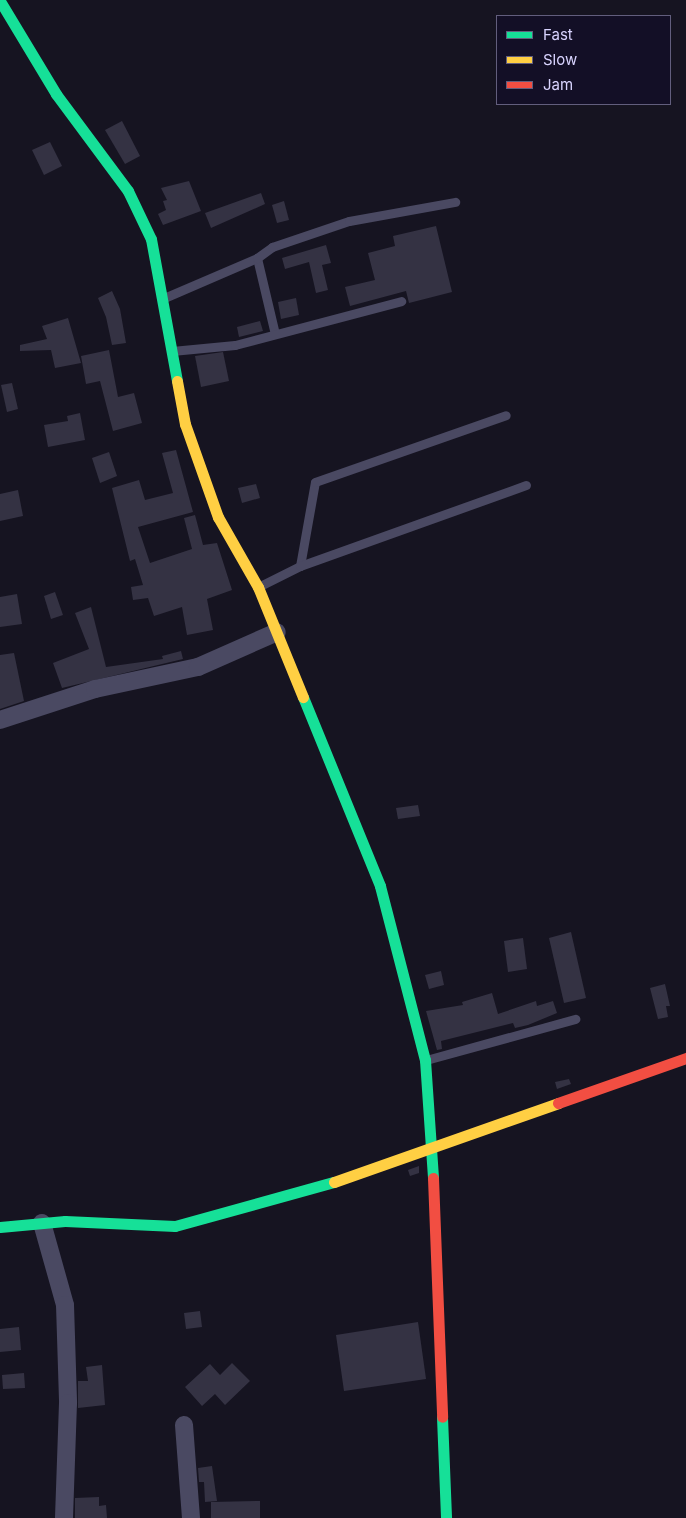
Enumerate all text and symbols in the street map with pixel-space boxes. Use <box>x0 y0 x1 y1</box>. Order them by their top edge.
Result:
legend <box>496 15 671 105</box>
text: Fast <box>543 25 573 44</box>
text: Slow <box>543 50 577 69</box>
text: Jam <box>543 75 573 94</box>

